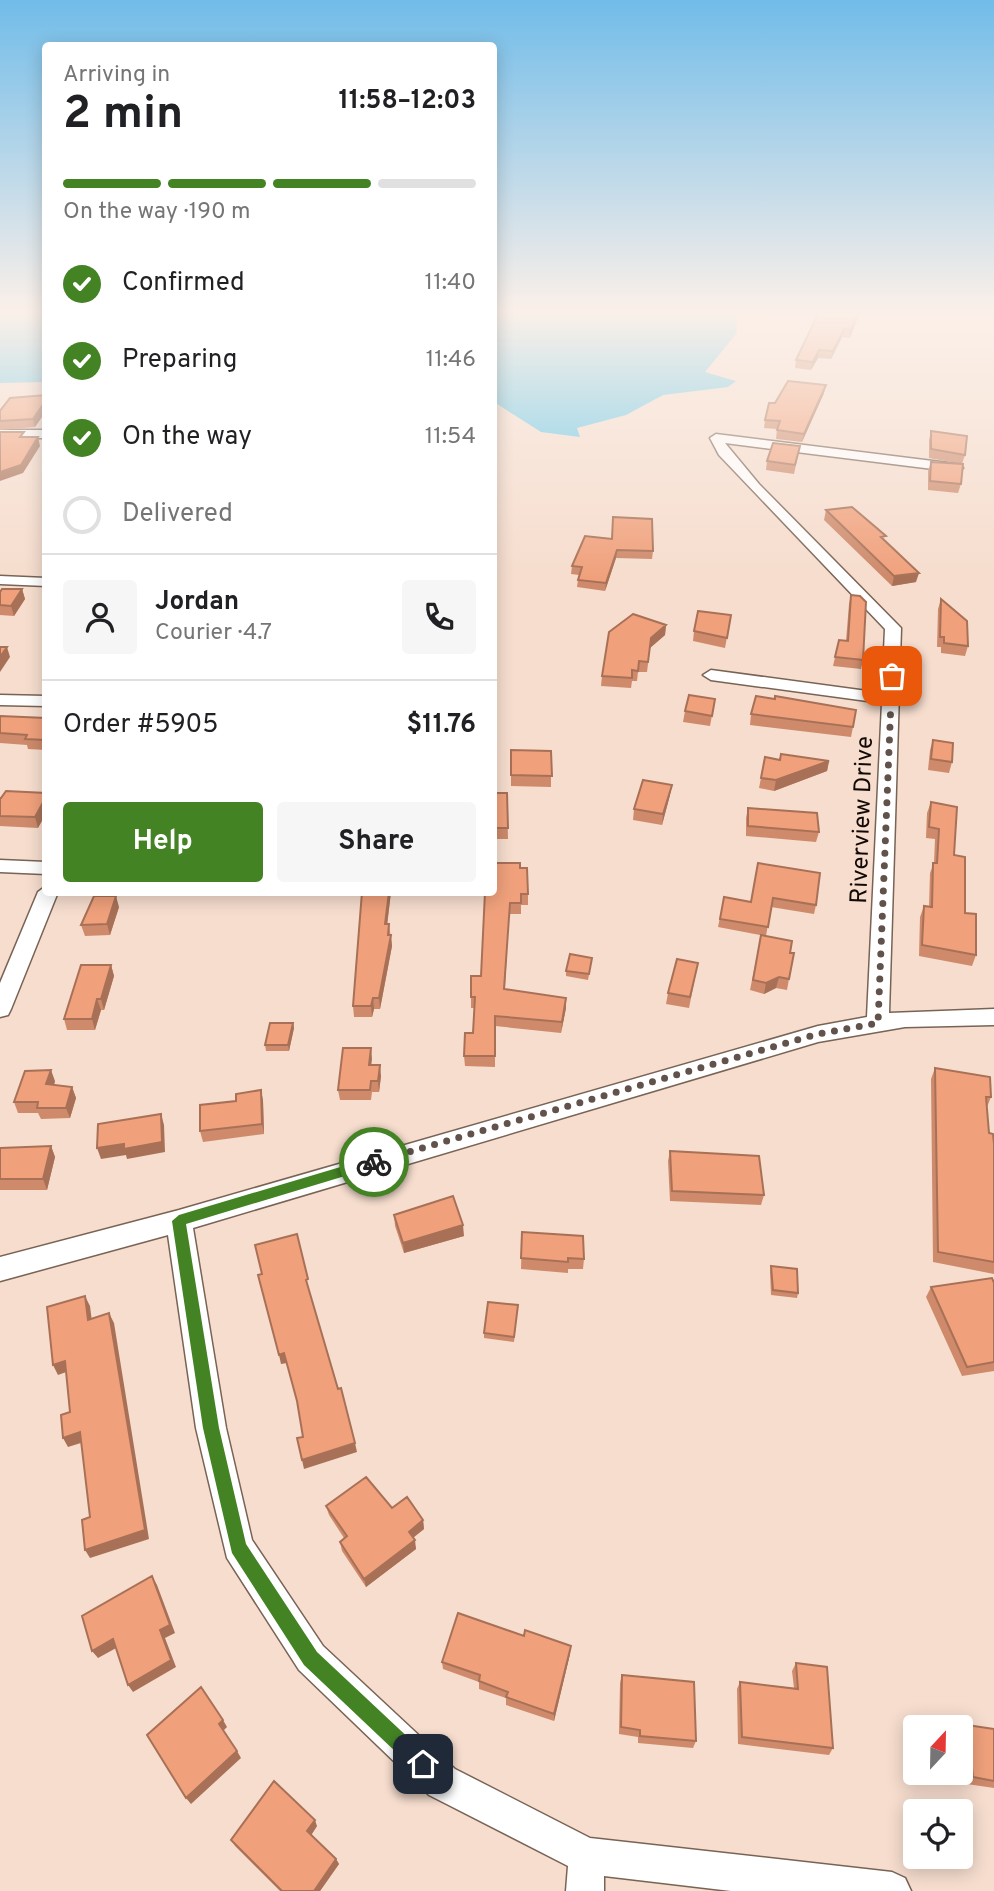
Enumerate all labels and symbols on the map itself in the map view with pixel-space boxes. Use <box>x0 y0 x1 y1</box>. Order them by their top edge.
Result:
pin <box>862 646 922 706</box>
street label: Riverview Drive <box>845 736 881 904</box>
courier <box>339 1127 409 1197</box>
north arrow <box>903 1715 973 1785</box>
pin <box>393 1734 453 1794</box>

